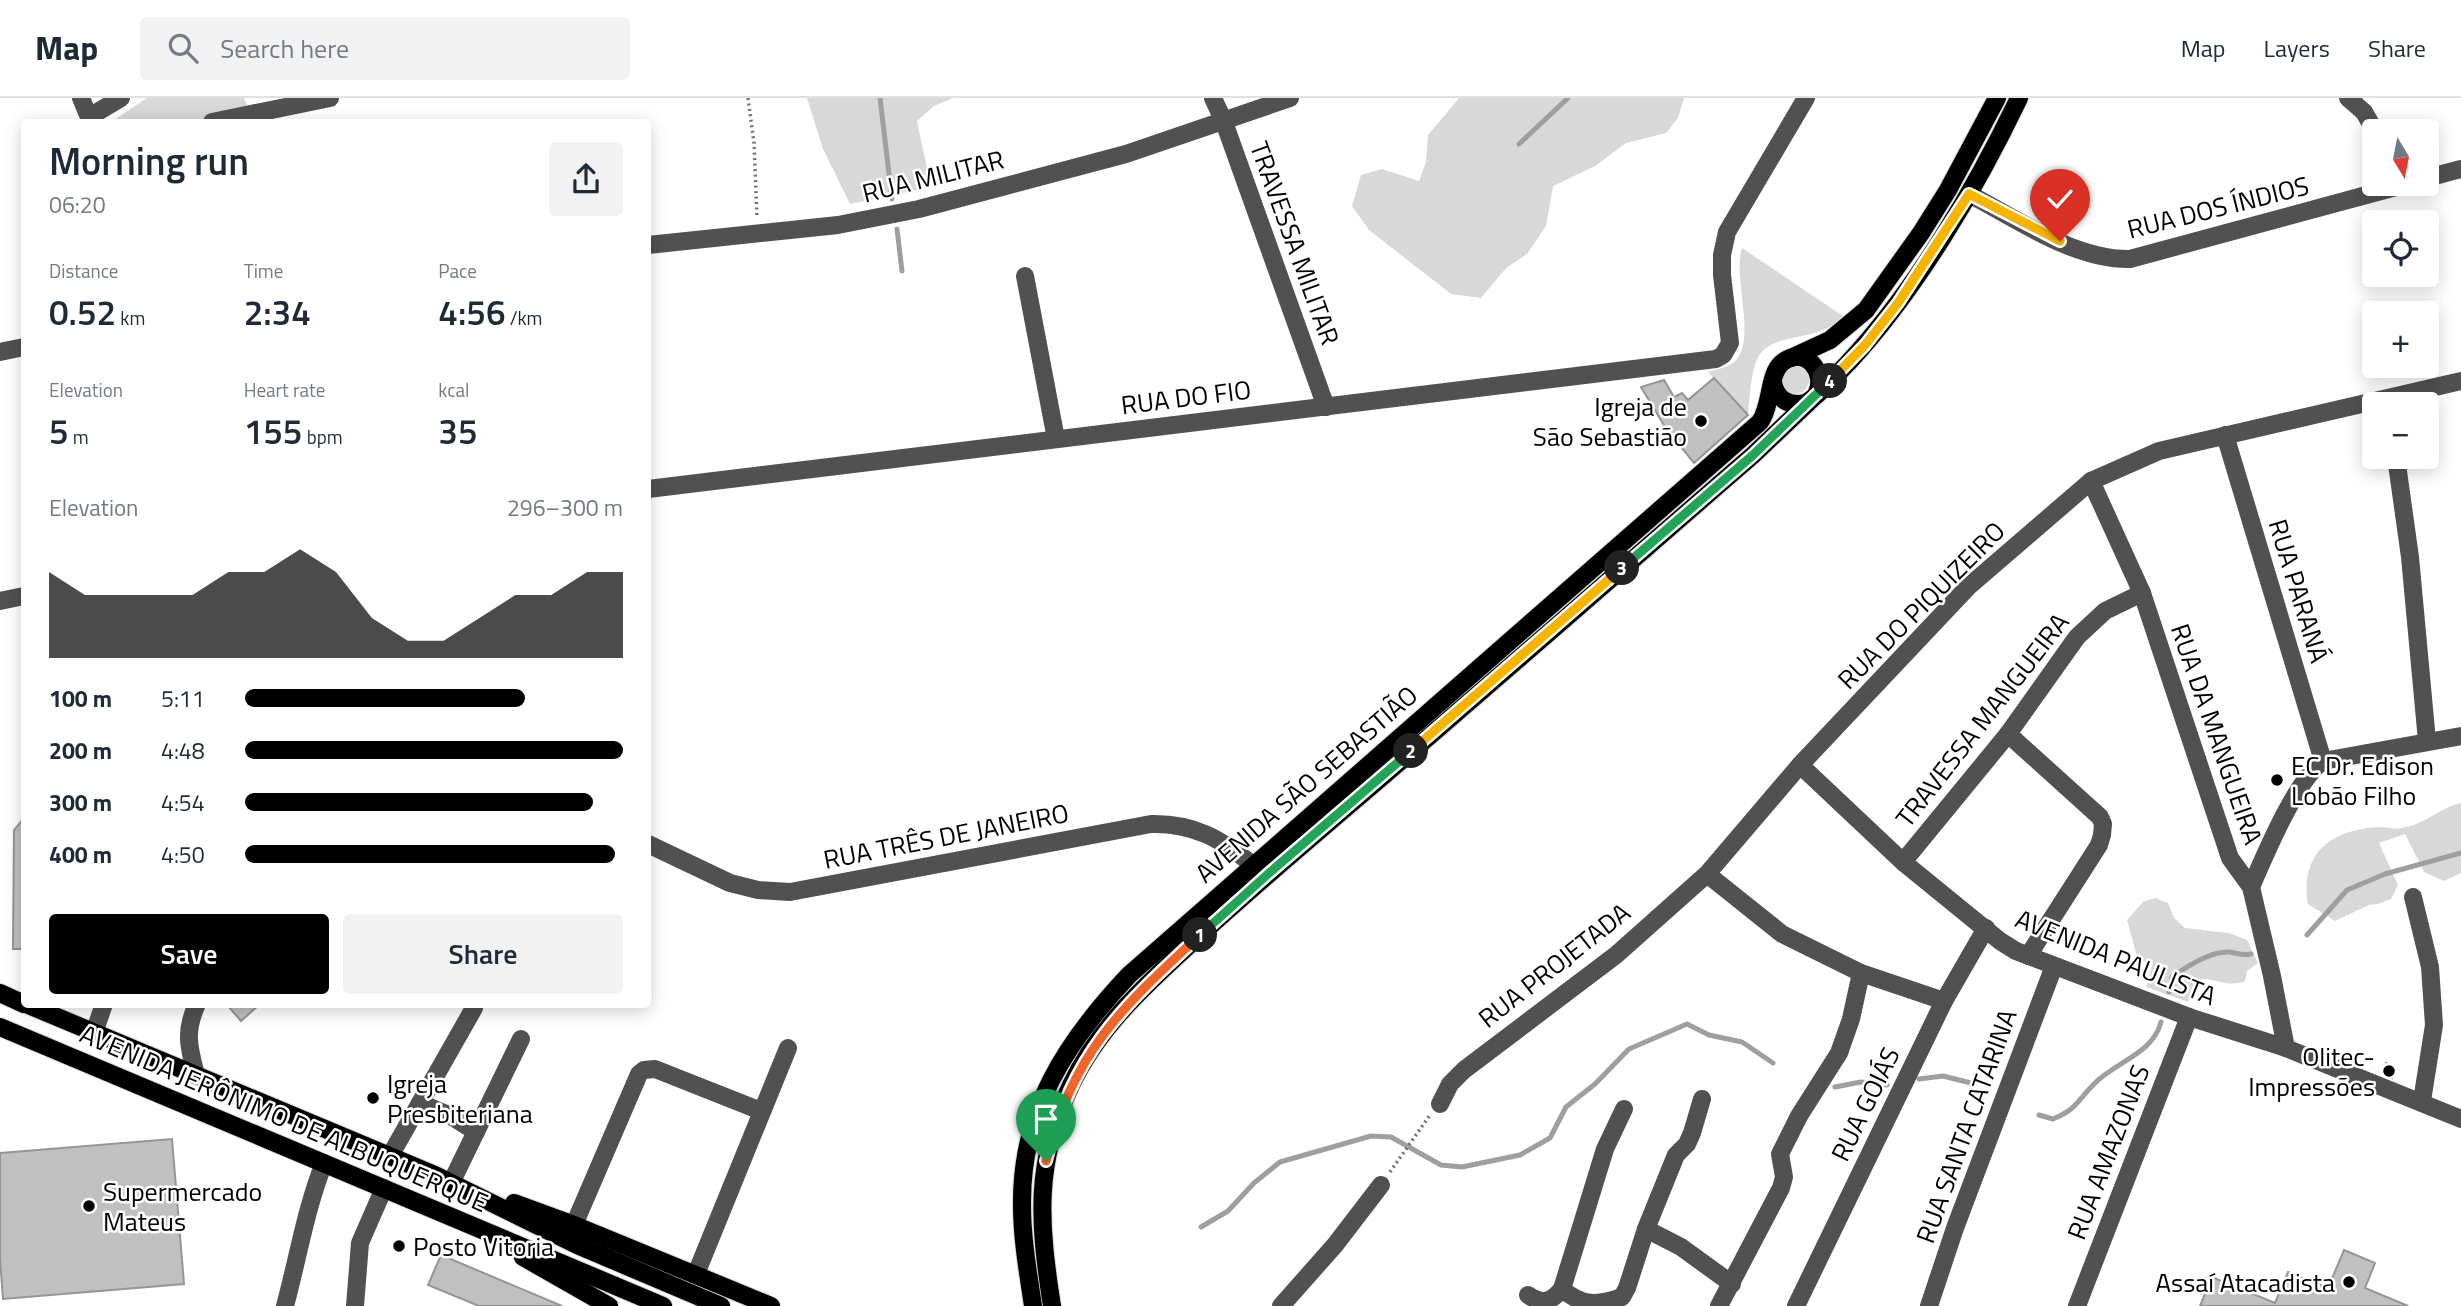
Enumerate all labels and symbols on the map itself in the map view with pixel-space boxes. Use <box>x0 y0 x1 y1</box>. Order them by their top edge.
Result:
north arrow <box>2362 119 2440 196</box>
street label: TRAVESSA MILITAR <box>1240 136 1350 350</box>
street label: RUA MILITAR <box>858 140 1008 212</box>
street label: RUA DOS ÍNDIOS <box>2123 166 2313 248</box>
pin <box>2030 169 2090 241</box>
pin: 4 <box>1812 364 1848 398</box>
street label: RUA DO FIO <box>1119 370 1253 424</box>
place label: Igreja de São Sebastião <box>1533 387 1687 456</box>
marker: Igreja de São Sebastião <box>1693 413 1709 429</box>
street label: RUA DO PIQUIZEIRO <box>1828 512 2014 698</box>
street label: RUA PARANÁ <box>2259 514 2339 668</box>
pin: 3 <box>1604 550 1640 586</box>
street label: TRAVESSA MANGUEIRA <box>1886 605 2078 835</box>
street label: RUA DA MANGUEIRA <box>2161 618 2273 850</box>
street label: AVENIDA SÃO SEBASTIÃO <box>1186 676 1426 892</box>
pin: 2 <box>1394 734 1428 768</box>
place label: EC Dr. Edison Lobão Filho <box>2291 746 2434 815</box>
marker: EC Dr. Edison Lobão Filho <box>2269 772 2285 788</box>
street label: RUA TRÊS DE JANEIRO <box>820 793 1072 879</box>
street label: RUA PROJETADA <box>1470 893 1638 1037</box>
street label: AVENIDA PAULISTA <box>2010 899 2222 1015</box>
pin: 1 <box>1182 918 1218 952</box>
street label: RUA SANTA CATARINA <box>1906 1004 2026 1248</box>
street label: AVENIDA JERÔNIMO DE ALBUQUERQUE <box>74 1014 494 1222</box>
place label: Olitec- Impressões <box>2248 1037 2375 1106</box>
street label: RUA GOIÁS <box>1821 1040 1909 1168</box>
street label: RUA AMAZONAS <box>2057 1059 2159 1245</box>
marker: Olitec- Impressões <box>2381 1063 2397 1079</box>
place label: Igreja Presbiteriana <box>387 1064 533 1133</box>
pin <box>1016 1089 1076 1161</box>
marker: Igreja Presbiteriana <box>365 1090 381 1106</box>
place label: Supermercado Mateus <box>103 1172 262 1241</box>
marker: Supermercado Mateus <box>81 1198 97 1214</box>
place label: Posto Vitoria <box>413 1227 554 1266</box>
marker: Posto Vitoria <box>391 1238 407 1254</box>
place label: Assaí Atacadista <box>2156 1263 2335 1302</box>
marker: Assaí Atacadista <box>2341 1274 2357 1290</box>

